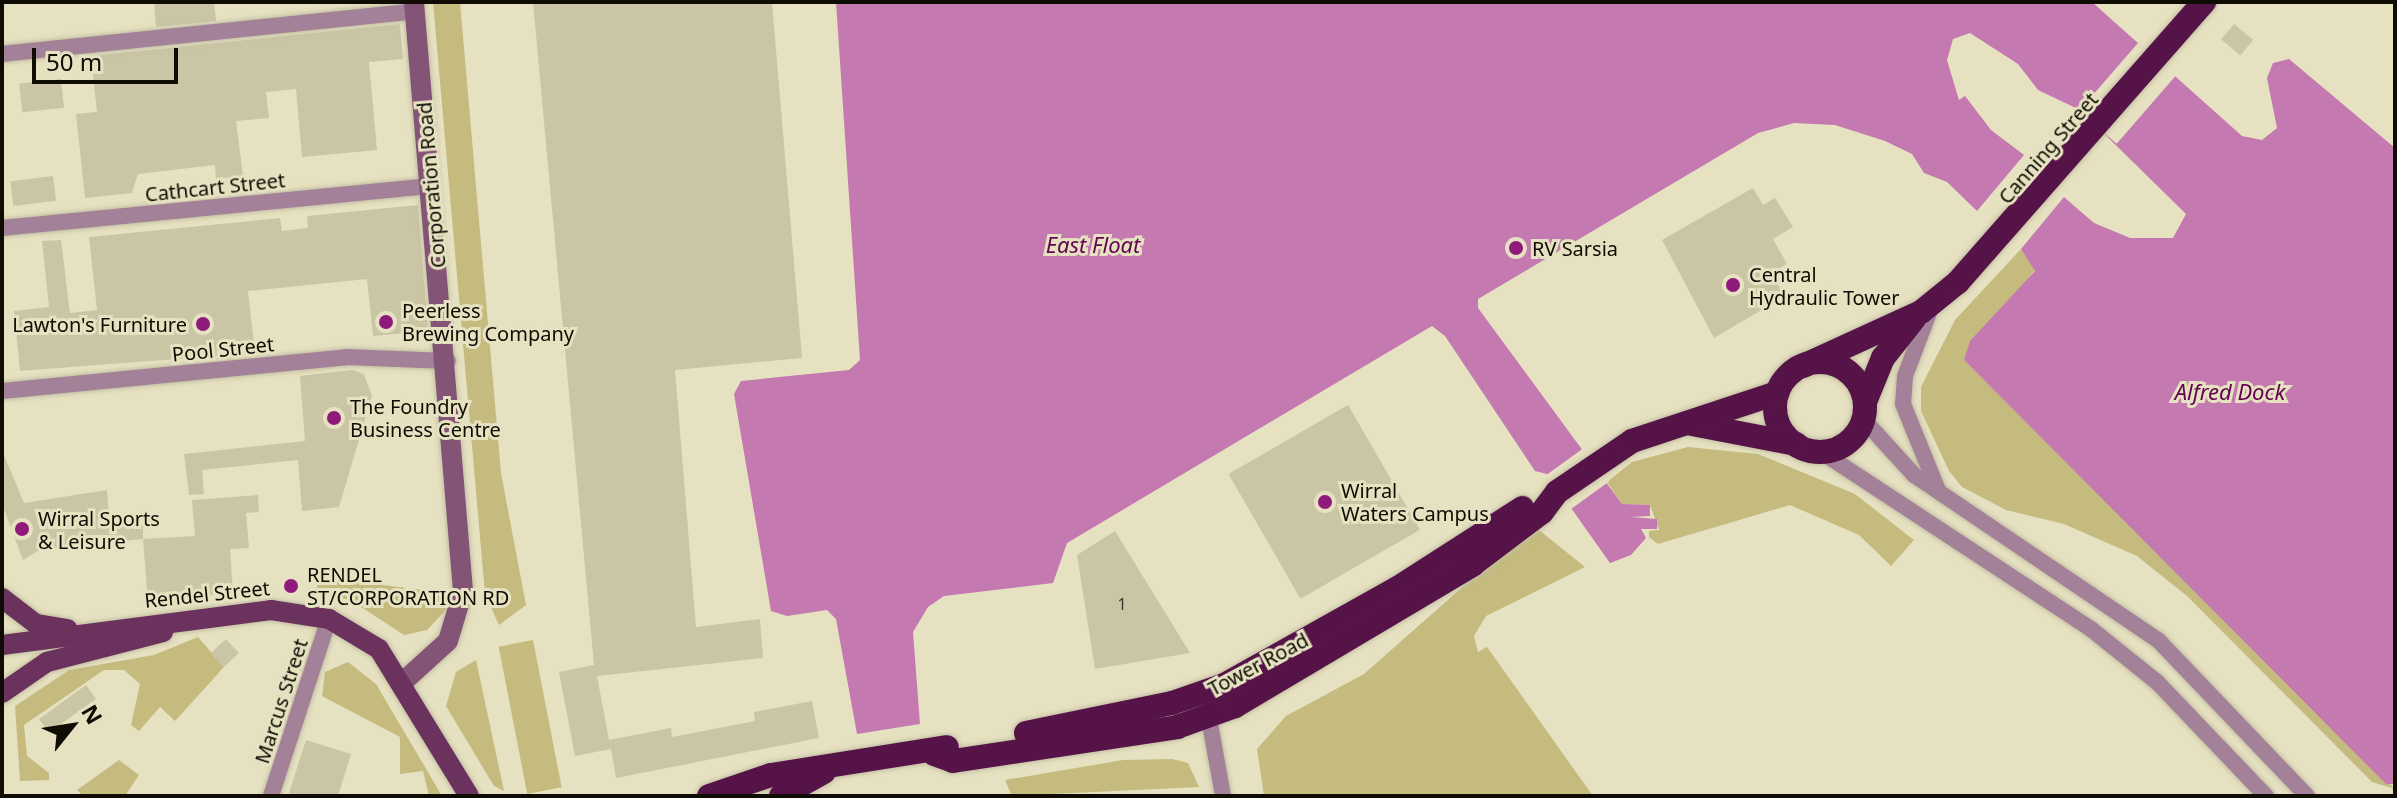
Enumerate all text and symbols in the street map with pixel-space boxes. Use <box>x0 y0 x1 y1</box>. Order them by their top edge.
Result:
scale bar <box>36 32 182 82</box>
text: 50 m <box>46 45 102 78</box>
street label: Canning Street <box>1993 88 2103 208</box>
street label: Corporation Road <box>412 101 450 269</box>
street label: Cathcart Street <box>144 168 286 206</box>
water label: East Float <box>1046 232 1140 258</box>
place label: RV Sarsia <box>1532 236 1618 260</box>
marker: RV Sarsia <box>1507 239 1525 257</box>
place label: Central Hydraulic Tower <box>1749 262 1900 309</box>
marker: Central Hydraulic Tower <box>1724 276 1742 294</box>
place label: Peerless Brewing Company <box>402 298 574 345</box>
place label: Lawton's Furniture <box>12 312 187 336</box>
marker: Peerless Brewing Company <box>377 313 395 331</box>
marker: Lawton's Furniture <box>194 315 212 333</box>
street label: Pool Street <box>171 332 275 366</box>
water label: Alfred Dock <box>2175 379 2285 405</box>
place label: The Foundry Business Centre <box>350 394 501 441</box>
marker: The Foundry Business Centre <box>325 409 343 427</box>
place label: Wirral Waters Campus <box>1341 478 1489 525</box>
marker: Wirral Waters Campus <box>1316 493 1334 511</box>
place label: Wirral Sports & Leisure <box>38 506 160 553</box>
marker: Wirral Sports & Leisure <box>13 520 31 538</box>
place label: RENDEL ST/CORPORATION RD <box>307 562 509 609</box>
street label: Rendel Street <box>143 575 271 613</box>
marker: RENDEL ST/CORPORATION RD <box>282 577 300 595</box>
house number: 1 <box>1117 594 1127 614</box>
street label: Tower Road <box>1204 628 1312 700</box>
street label: Marcus Street <box>250 636 312 766</box>
north arrow <box>32 686 112 766</box>
text: N <box>75 699 110 729</box>

